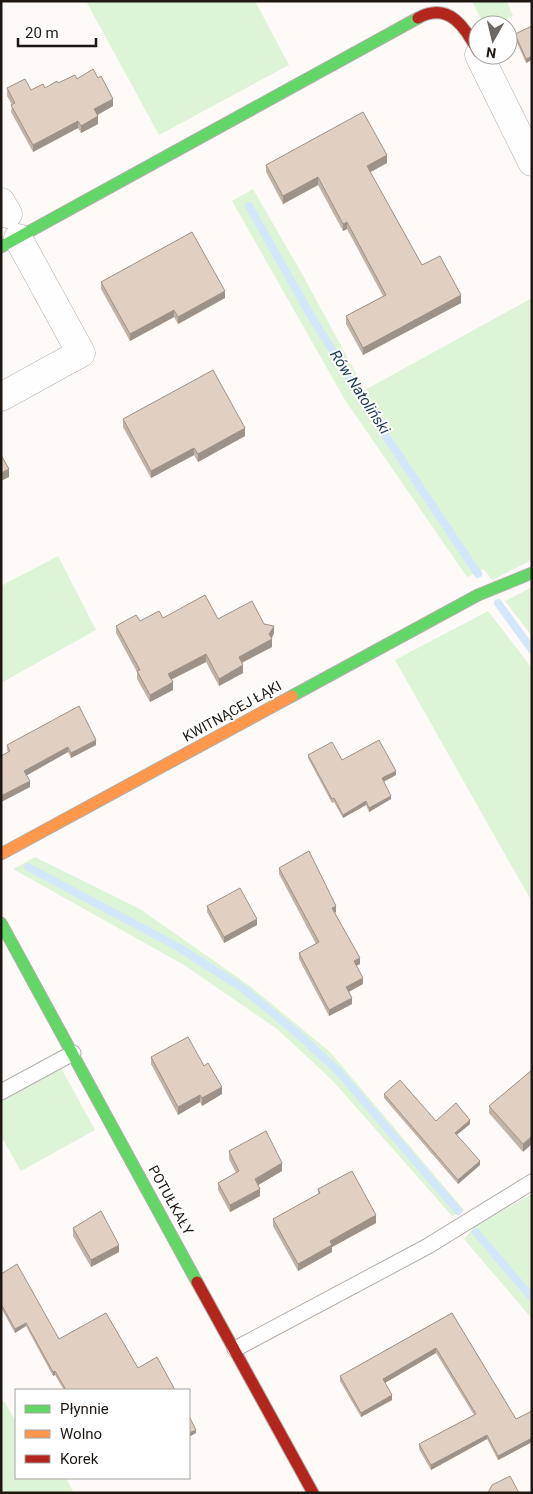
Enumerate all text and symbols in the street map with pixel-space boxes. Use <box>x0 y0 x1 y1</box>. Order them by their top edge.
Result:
scale bar <box>18 15 95 47</box>
north arrow <box>468 15 518 65</box>
text: 20 m <box>25 24 59 42</box>
text: N <box>485 44 497 61</box>
water label: Rów Natoliński <box>326 347 394 438</box>
street label: KWITNĄCEJ ŁĄKI <box>180 677 284 745</box>
street label: POTUŁKAŁY <box>145 1162 197 1238</box>
legend <box>15 1389 190 1479</box>
text: Płynnie <box>60 1400 109 1418</box>
text: Wolno <box>60 1425 102 1443</box>
text: Korek <box>60 1450 99 1468</box>

